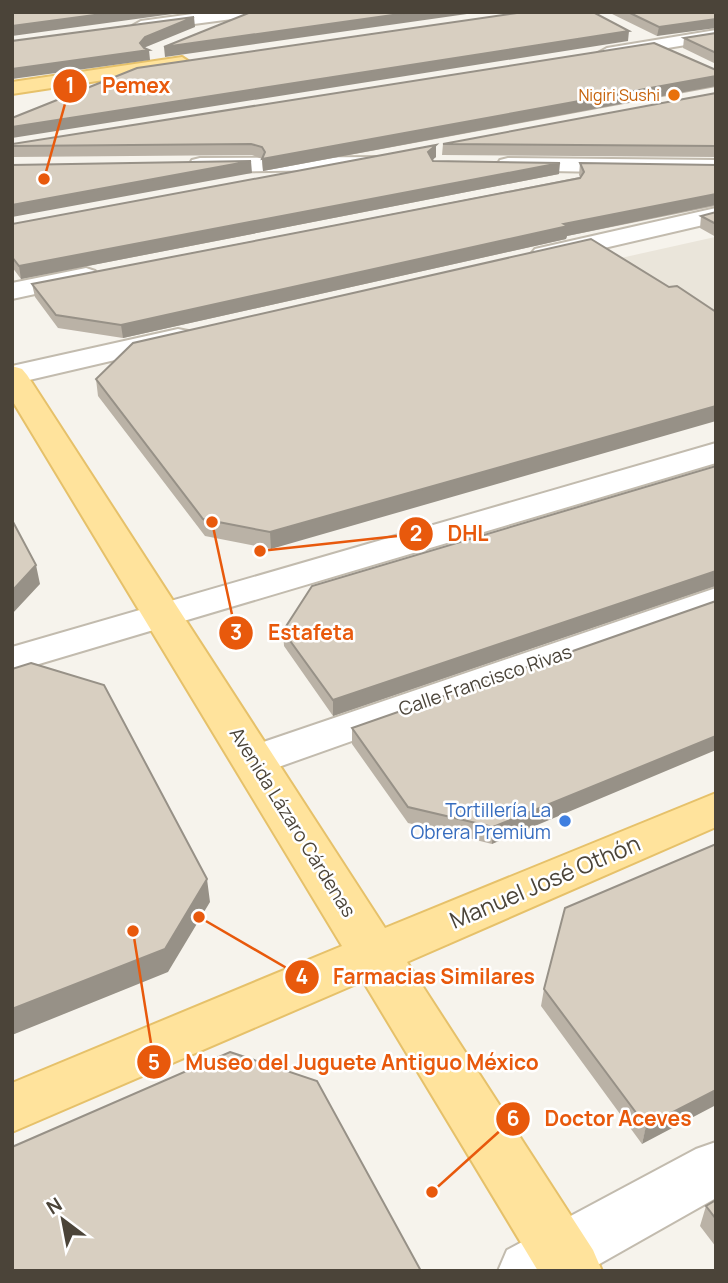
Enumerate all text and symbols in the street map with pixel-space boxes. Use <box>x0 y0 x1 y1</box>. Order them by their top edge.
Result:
callout: Pemex <box>53 65 184 107</box>
text: 1 <box>65 71 75 99</box>
text: Pemex <box>102 71 170 99</box>
place label: Nigiri Sushi <box>578 84 660 106</box>
marker: Nigiri Sushi <box>666 87 682 103</box>
callout: DHL <box>399 513 503 555</box>
text: 2 <box>410 519 422 547</box>
text: DHL <box>447 519 489 547</box>
callout: Estafeta <box>219 612 368 654</box>
text: 3 <box>230 618 242 646</box>
text: Estafeta <box>268 618 354 646</box>
street label: Calle Francisco Rivas <box>395 638 575 722</box>
street label: Avenida Lázaro Cárdenas <box>224 722 362 922</box>
place label: Tortillería La Obrera Premium <box>411 797 551 845</box>
marker: Tortillería La Obrera Premium <box>557 813 573 829</box>
street label: Manuel José Othón <box>445 827 645 936</box>
callout: Farmacias Similares <box>284 956 549 998</box>
text: 4 <box>296 962 308 990</box>
text: Farmacias Similares <box>333 962 535 990</box>
callout: Museo del Juguete Antiguo México <box>136 1041 553 1083</box>
text: 5 <box>148 1048 160 1076</box>
text: Museo del Juguete Antiguo México <box>185 1048 539 1076</box>
callout: Doctor Aceves <box>496 1098 706 1140</box>
text: 6 <box>506 1104 520 1132</box>
text: Doctor Aceves <box>544 1104 692 1132</box>
north arrow <box>28 1185 98 1255</box>
text: N <box>41 1191 67 1220</box>

